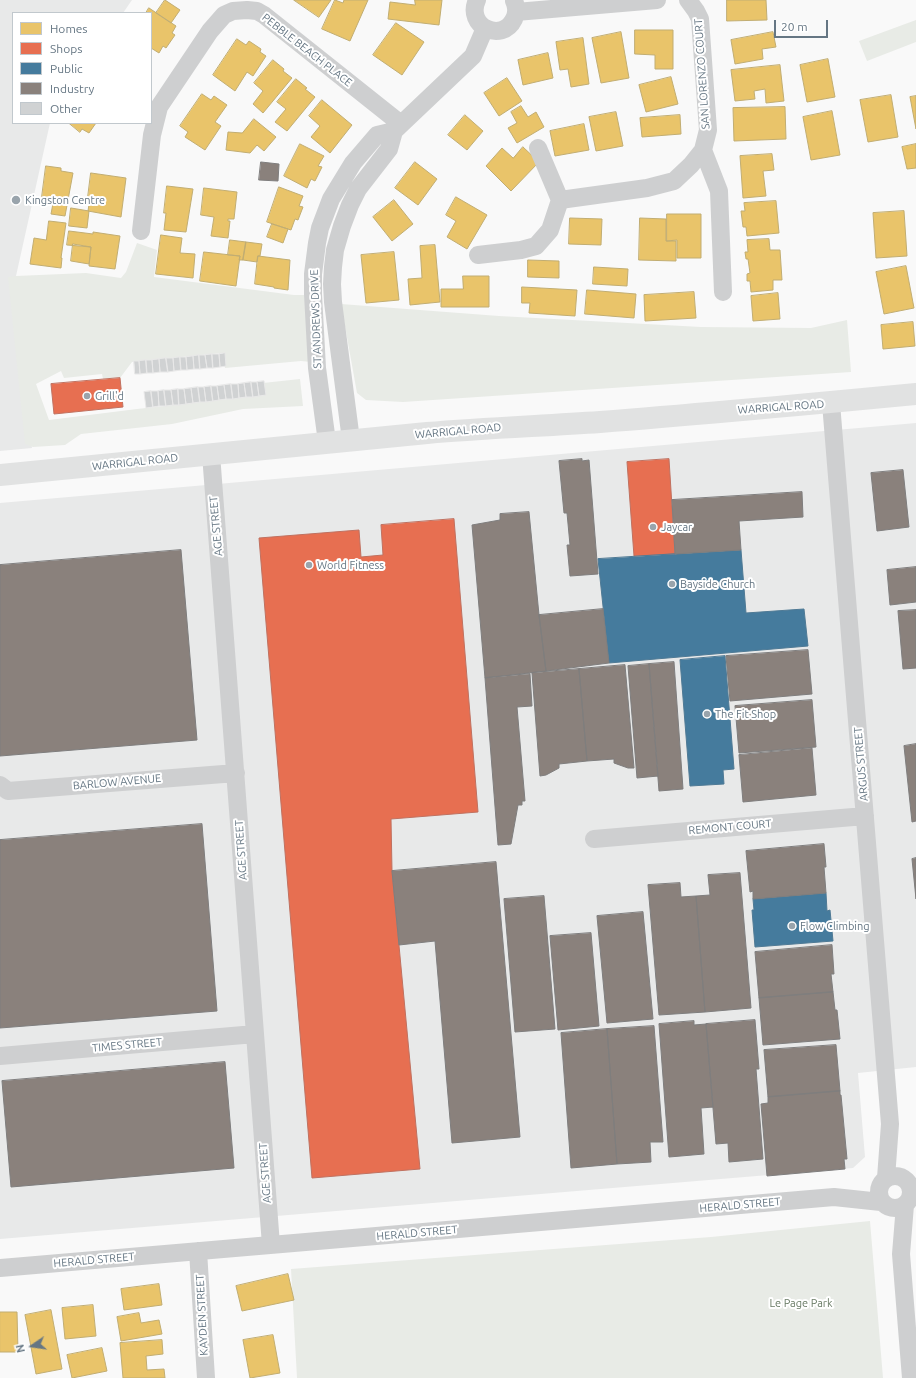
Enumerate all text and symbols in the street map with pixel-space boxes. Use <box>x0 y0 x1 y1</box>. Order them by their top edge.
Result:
street label: PEBBLE BEACH PLACE <box>259 11 355 89</box>
legend <box>12 12 152 124</box>
scale bar <box>776 12 830 38</box>
street label: SAN LORENZO COURT <box>692 18 712 130</box>
text: 20 m <box>781 20 808 33</box>
text: Homes <box>50 22 88 35</box>
text: Shops <box>50 42 82 55</box>
text: Public <box>50 62 83 75</box>
text: Industry <box>50 82 94 95</box>
text: Other <box>50 102 82 115</box>
place label: Kingston Centre <box>25 193 105 207</box>
marker: Kingston Centre <box>10 194 22 206</box>
street label: ST ANDREWS DRIVE <box>308 269 324 369</box>
place label: Grill'd <box>95 389 124 403</box>
marker: Grill'd <box>82 391 92 401</box>
street label: WARRIGAL ROAD <box>737 397 825 417</box>
street label: WARRIGAL ROAD <box>414 421 502 441</box>
street label: WARRIGAL ROAD <box>91 451 179 473</box>
street label: AGE STREET <box>207 495 225 557</box>
place label: Jaycar <box>661 520 692 534</box>
marker: Jaycar <box>648 522 658 532</box>
place label: World Fitness <box>317 558 384 572</box>
marker: World Fitness <box>304 560 314 570</box>
place label: Bayside Church <box>680 577 755 591</box>
marker: Bayside Church <box>667 579 677 589</box>
place label: The Fit Shop <box>715 707 776 721</box>
marker: The Fit Shop <box>702 709 712 719</box>
street label: ARGUS STREET <box>851 726 871 802</box>
street label: BARLOW AVENUE <box>72 772 162 792</box>
street label: REMONT COURT <box>688 817 772 837</box>
street label: AGE STREET <box>232 820 250 880</box>
place label: Flow Climbing <box>800 919 870 933</box>
marker: Flow Climbing <box>787 921 797 931</box>
street label: TIMES STREET <box>91 1035 163 1055</box>
street label: AGE STREET <box>256 1143 274 1203</box>
street label: HERALD STREET <box>699 1195 781 1215</box>
street label: HERALD STREET <box>376 1223 458 1243</box>
street label: HERALD STREET <box>53 1250 135 1270</box>
street label: KAYDEN STREET <box>193 1274 211 1356</box>
park label: Le Page Park <box>769 1296 833 1310</box>
north arrow <box>12 1326 52 1366</box>
text: N <box>14 1343 27 1354</box>

